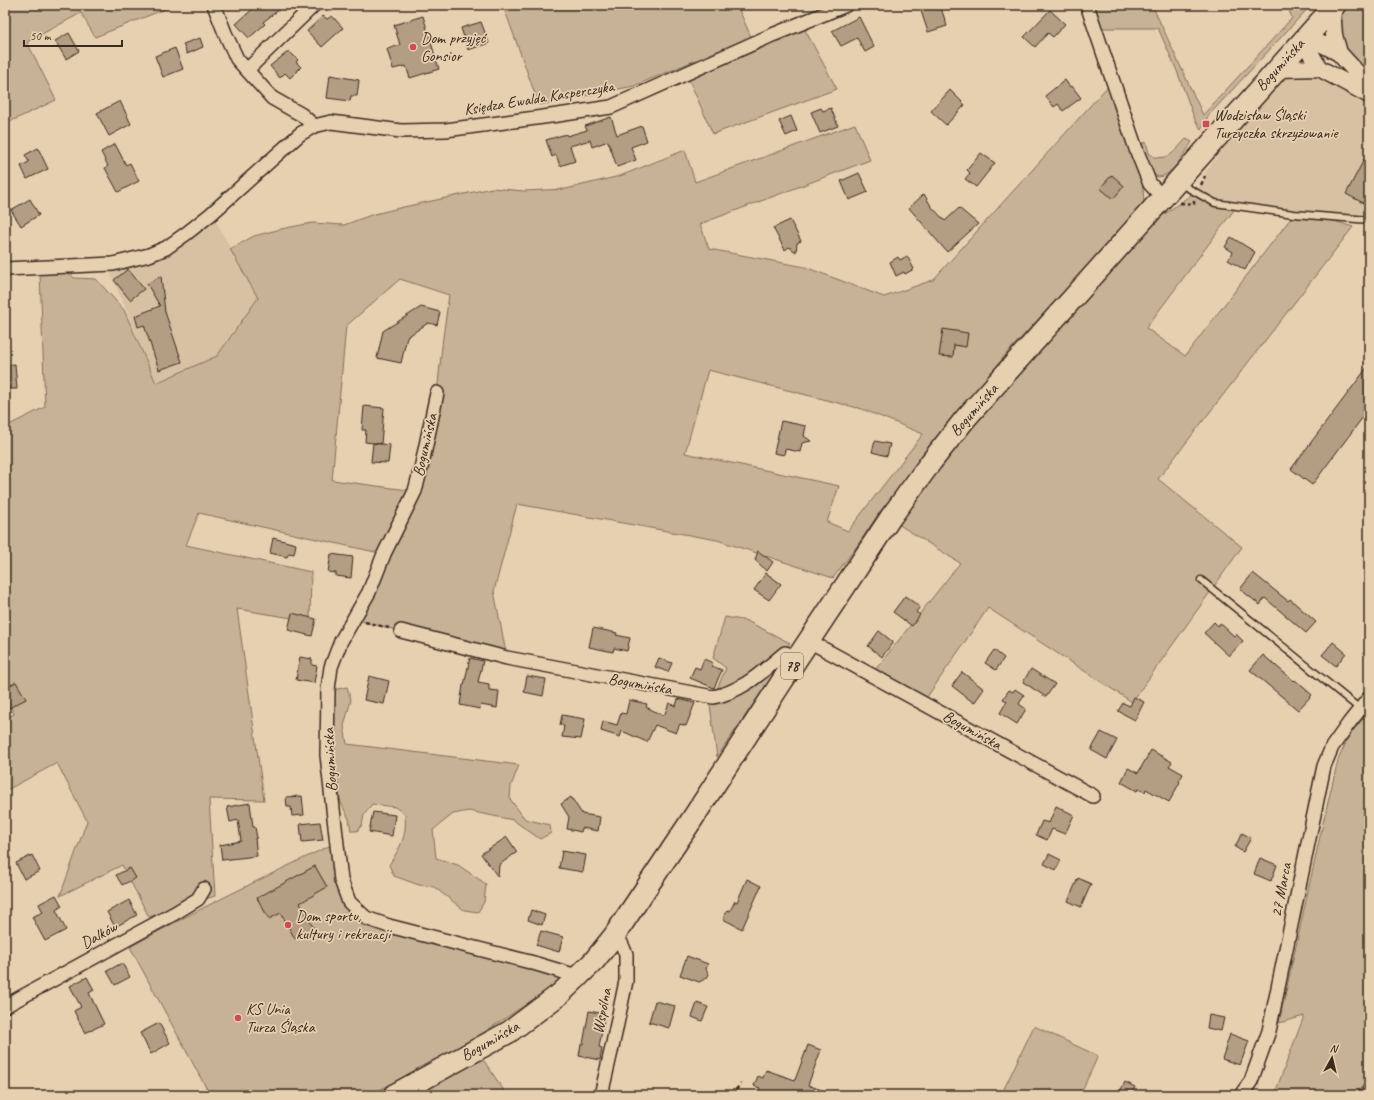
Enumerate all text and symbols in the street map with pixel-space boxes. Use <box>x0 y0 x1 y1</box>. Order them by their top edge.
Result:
scale bar <box>24 22 122 48</box>
text: 50 m <box>30 28 52 44</box>
place label: Dom przyjęć Gonsior <box>421 28 488 66</box>
street label: Bogumińska <box>1251 34 1309 95</box>
marker: Dom przyjęć Gonsior <box>408 42 418 52</box>
street label: Księdza Ewalda Kasperczyka <box>463 76 617 120</box>
place label: Wodzisław Śląski Turzyczka skrzyżowanie <box>1214 105 1339 143</box>
marker: Wodzisław Śląski Turzyczka skrzyżowanie <box>1201 119 1211 129</box>
street label: Bogumińska <box>946 379 1003 441</box>
street label: Bogumińska <box>408 411 442 478</box>
road number: 78 <box>781 653 803 679</box>
street label: Bogumińska <box>607 669 674 700</box>
street label: Bogumińska <box>939 706 1006 755</box>
street label: Bogumińska <box>318 727 342 792</box>
street label: 27 Marca <box>1266 860 1296 919</box>
place label: Dom sportu, kultury i rekreacji <box>296 906 392 944</box>
street label: Dalków <box>77 916 122 953</box>
marker: Dom sportu, kultury i rekreacji <box>283 920 293 930</box>
street label: Wspólna <box>588 986 616 1035</box>
place label: KS Unia Turza Śląska <box>246 999 316 1037</box>
marker: KS Unia Turza Śląska <box>233 1013 243 1023</box>
street label: Bogumińska <box>457 1016 524 1066</box>
north arrow <box>1312 1038 1352 1078</box>
text: N <box>1329 1041 1340 1056</box>

